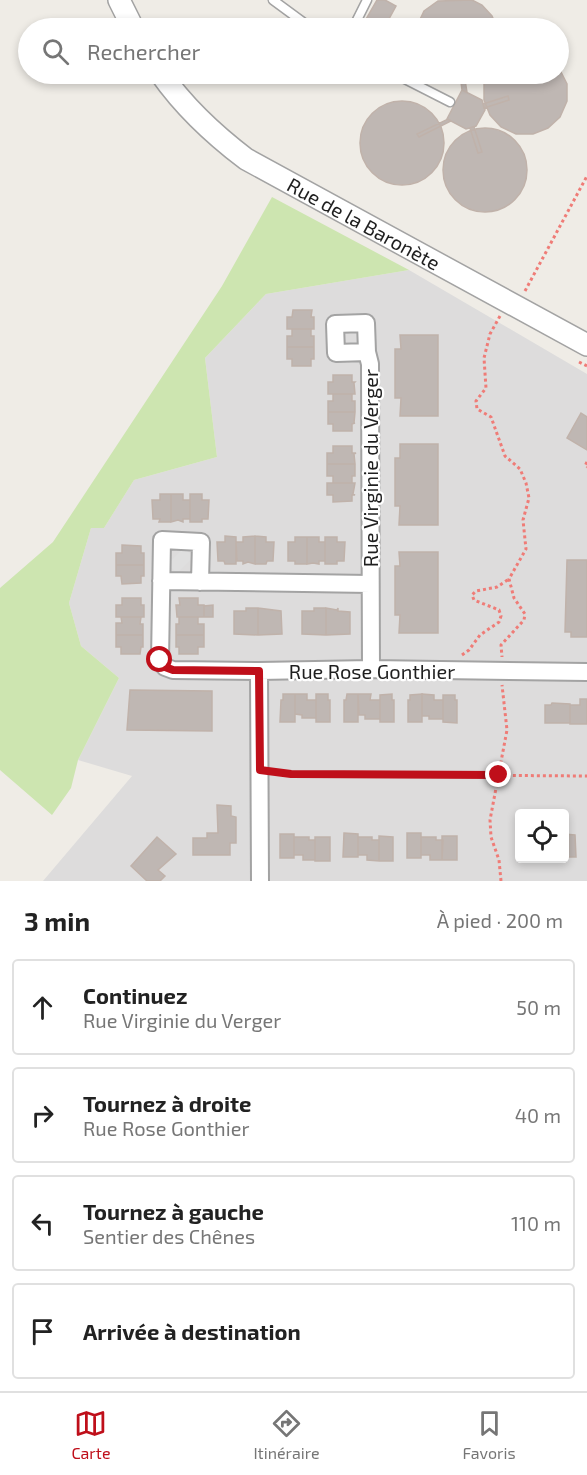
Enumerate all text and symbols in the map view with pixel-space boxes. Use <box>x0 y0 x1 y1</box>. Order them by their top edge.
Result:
search box <box>18 18 569 84</box>
icon: search <box>39 35 72 68</box>
text: Rechercher <box>87 38 200 64</box>
street label: Rue de la Baronète <box>283 172 444 275</box>
street label: Rue Virginie du Verger <box>358 369 382 567</box>
route start <box>146 646 172 672</box>
street label: Rue Rose Gonthier <box>289 659 455 683</box>
route end <box>485 761 511 787</box>
map controls <box>515 809 569 863</box>
button: locate <box>515 809 569 863</box>
text: 3 min <box>24 905 90 936</box>
text: À pied · 200 m <box>437 908 563 932</box>
text: Continuez <box>83 982 187 1008</box>
icon: ahead <box>26 991 59 1024</box>
text: 50 m <box>516 995 561 1019</box>
text: Rue Virginie du Verger <box>83 1008 281 1032</box>
text: Tournez à droite <box>83 1090 252 1116</box>
icon: right <box>26 1099 59 1132</box>
text: 40 m <box>515 1103 561 1127</box>
text: Rue Rose Gonthier <box>83 1116 249 1140</box>
text: Tournez à gauche <box>83 1198 264 1224</box>
icon: left <box>26 1207 59 1240</box>
text: 110 m <box>511 1211 561 1235</box>
text: Sentier des Chênes <box>83 1224 255 1248</box>
icon: arrive <box>26 1315 59 1348</box>
text: Arrivée à destination <box>83 1318 301 1344</box>
tab: Carte <box>71 1407 110 1462</box>
tab: Itinéraire <box>253 1407 320 1462</box>
tab: Favoris <box>462 1407 516 1462</box>

